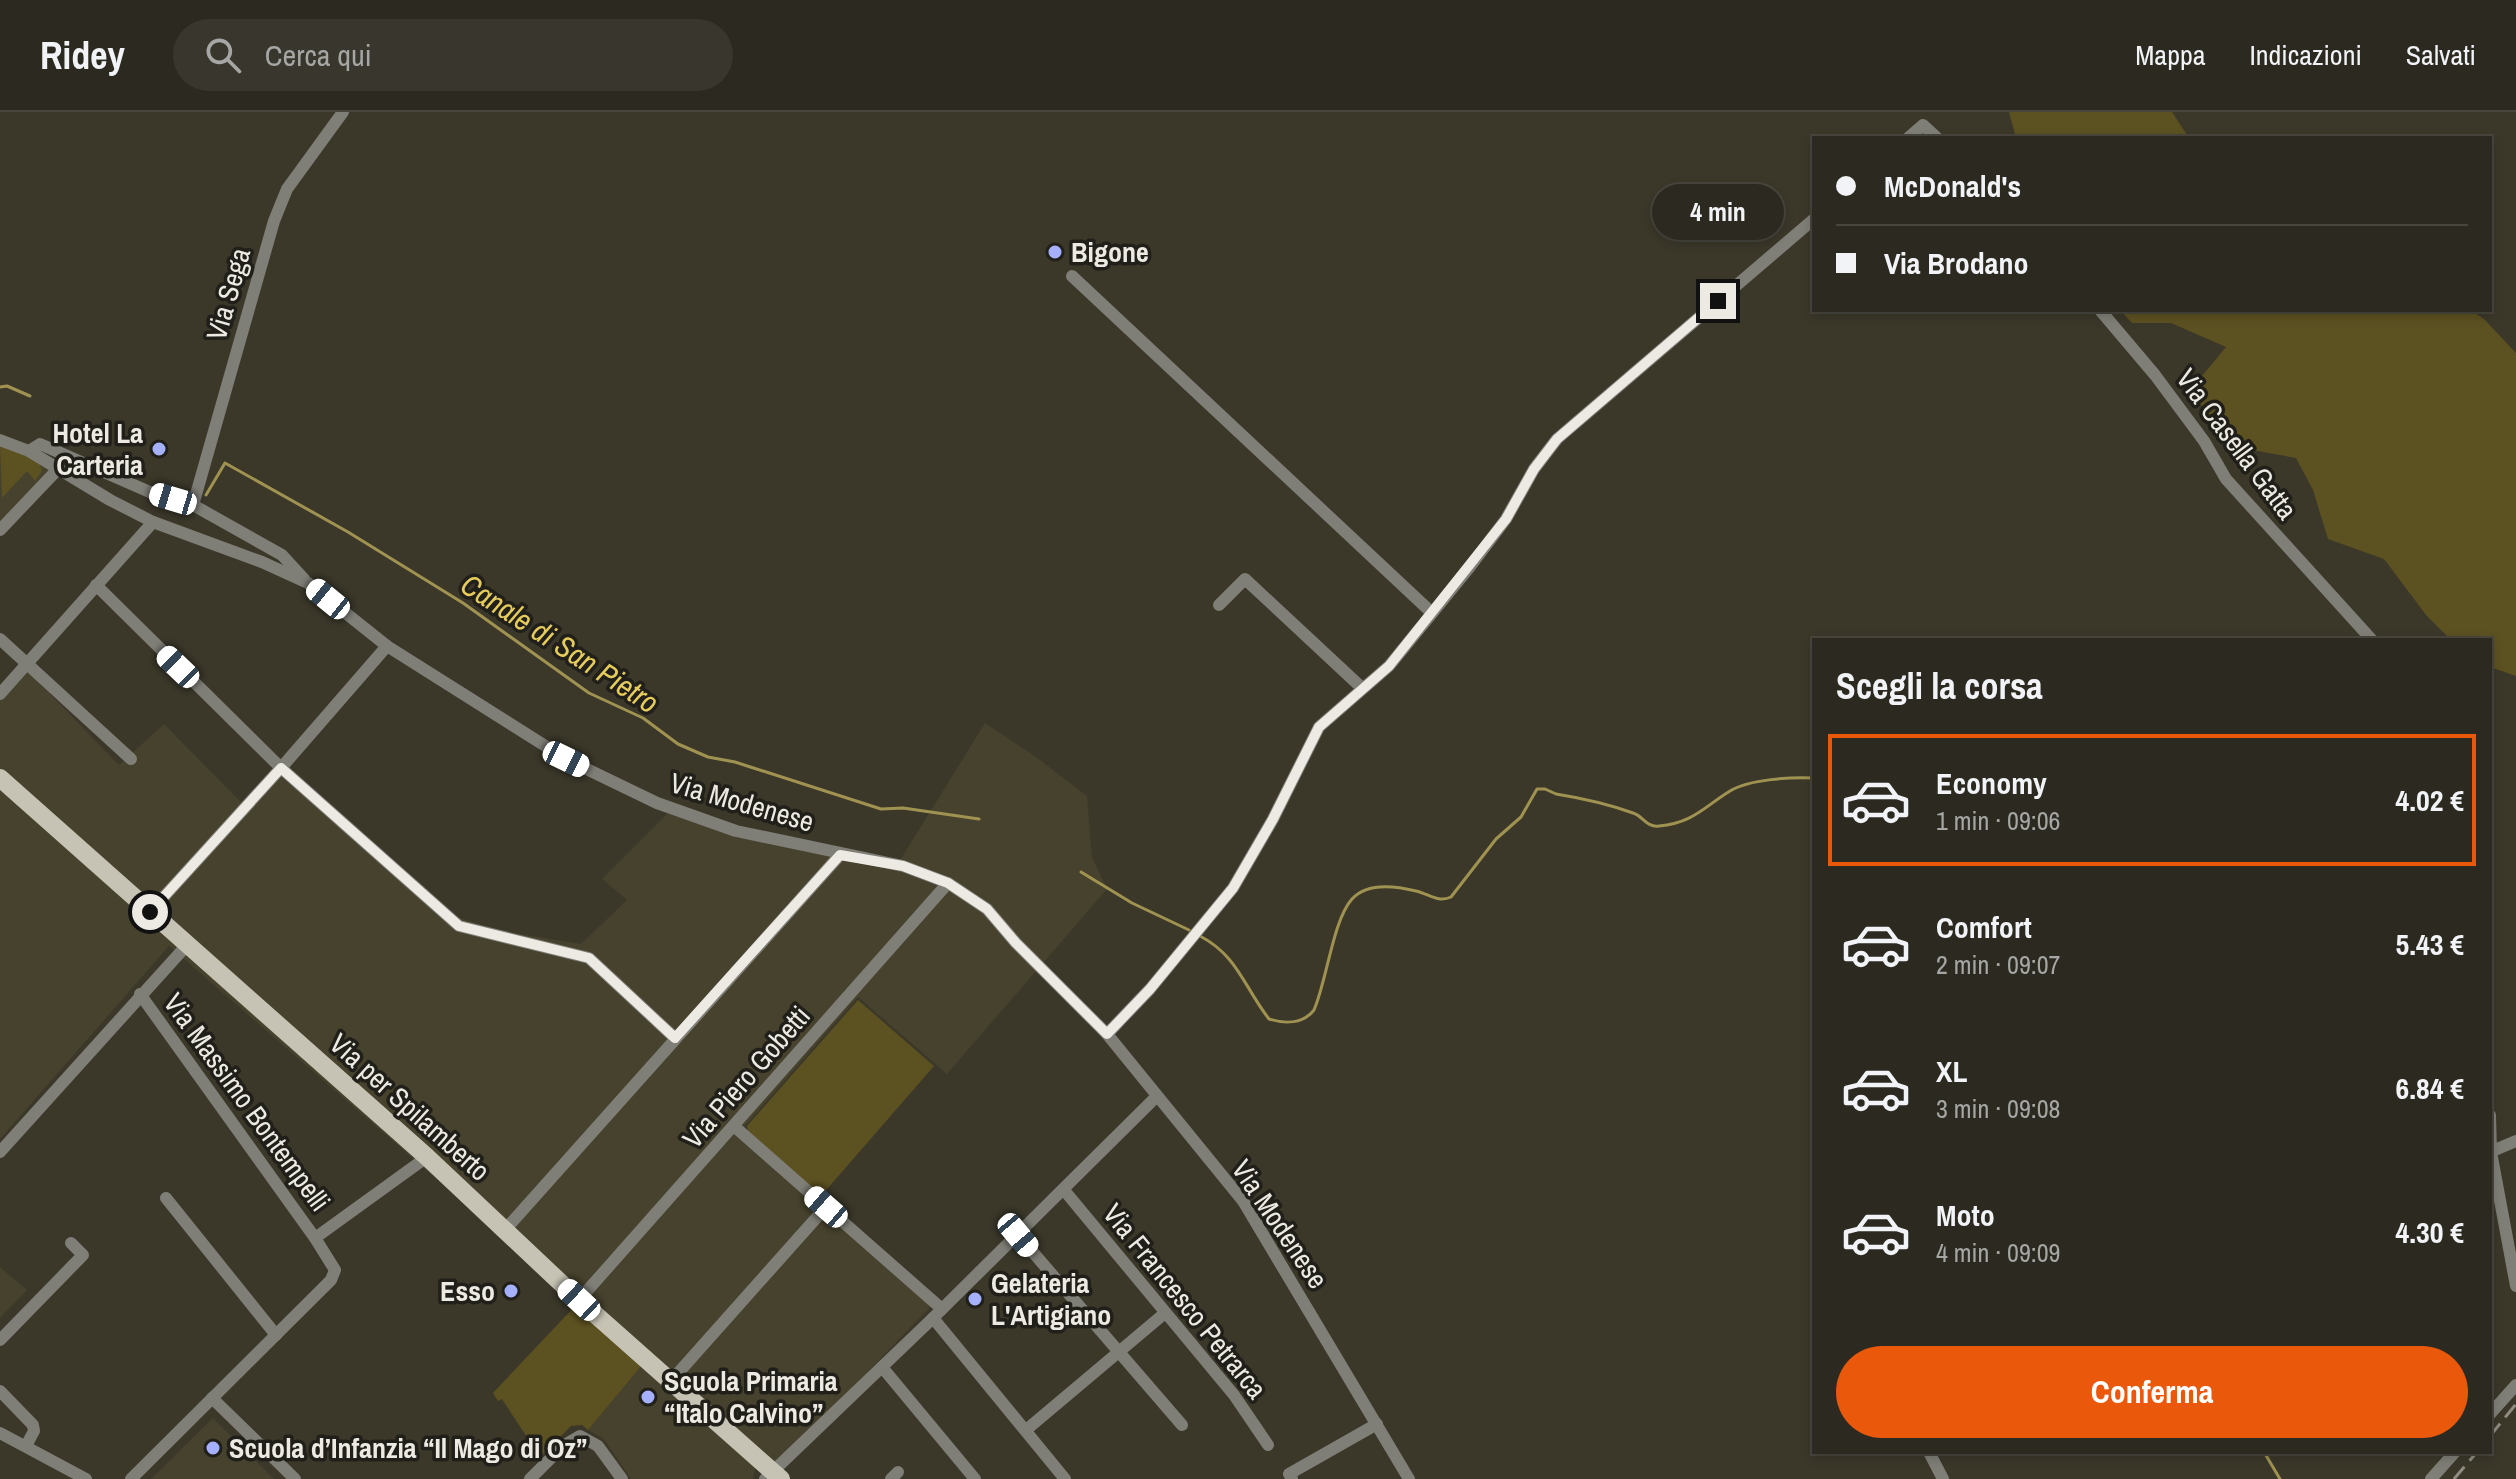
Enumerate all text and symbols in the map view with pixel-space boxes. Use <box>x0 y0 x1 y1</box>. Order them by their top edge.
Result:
search box <box>173 19 733 91</box>
text: Ridey <box>40 30 125 81</box>
icon: search <box>201 33 245 77</box>
text: Cerca qui <box>265 35 372 75</box>
text: Mappa <box>2135 36 2205 74</box>
text: Indicazioni <box>2249 36 2362 74</box>
text: Salvati <box>2406 36 2476 74</box>
text: McDonald's <box>1884 166 2021 206</box>
callout: 4 min <box>1652 185 1784 241</box>
text: 4 min <box>1690 194 1746 229</box>
place label: Bigone <box>1071 233 1149 271</box>
street label: Via Sega <box>197 243 259 344</box>
marker: Bigone <box>1046 243 1064 261</box>
text: Via Brodano <box>1884 243 2028 283</box>
route end <box>1700 283 1736 319</box>
street label: Via Casella Gatta <box>2168 361 2306 527</box>
place label: Hotel La Carteria <box>52 414 143 484</box>
marker: Hotel La Carteria <box>150 440 168 458</box>
car <box>147 481 199 517</box>
water label: Canale di San Pietro <box>453 564 667 722</box>
car <box>302 575 354 623</box>
car <box>152 642 204 692</box>
text: Scegli la corsa <box>1836 662 2043 710</box>
car <box>539 738 593 780</box>
street label: Via Modenese <box>666 763 818 841</box>
text: Economy <box>1936 763 2047 803</box>
icon: car <box>1840 764 1912 836</box>
text: 4.02 € <box>2396 780 2464 820</box>
text: 1 min · 09:06 <box>1936 803 2060 838</box>
route start <box>132 894 168 930</box>
text: Comfort <box>1936 907 2032 947</box>
icon: car <box>1840 908 1912 980</box>
text: 5.43 € <box>2396 924 2464 964</box>
text: 2 min · 09:07 <box>1936 947 2060 982</box>
street label: Via Massimo Bontempelli <box>155 985 339 1219</box>
street label: Via Piero Gobetti <box>674 998 818 1156</box>
street label: Via per Spilamberto <box>322 1025 498 1189</box>
text: XL <box>1936 1051 1967 1091</box>
icon: car <box>1840 1052 1912 1124</box>
text: 6.84 € <box>2396 1068 2464 1108</box>
text: 3 min · 09:08 <box>1936 1091 2060 1126</box>
street label: Via Modenese <box>1223 1152 1337 1296</box>
car <box>800 1182 852 1232</box>
street label: Via Francesco Petrarca <box>1094 1195 1276 1407</box>
text: Moto <box>1936 1195 1995 1235</box>
icon: car <box>1840 1196 1912 1268</box>
car <box>993 1209 1043 1261</box>
text: 4.30 € <box>2396 1212 2464 1252</box>
text: 4 min · 09:09 <box>1936 1235 2060 1270</box>
place label: Gelateria L'Artigiano <box>991 1264 1111 1334</box>
place label: Esso <box>440 1272 495 1310</box>
car <box>553 1275 605 1325</box>
marker: Esso <box>502 1282 520 1300</box>
marker: Gelateria L'Artigiano <box>966 1290 984 1308</box>
button: Conferma <box>1836 1346 2468 1438</box>
place label: Scuola Primaria “Italo Calvino” <box>664 1362 838 1432</box>
marker: Scuola Primaria “Italo Calvino” <box>639 1388 657 1406</box>
place label: Scuola d’Infanzia “Il Mago di Oz” <box>229 1429 588 1467</box>
marker: Scuola d’Infanzia “Il Mago di Oz” <box>204 1439 222 1457</box>

